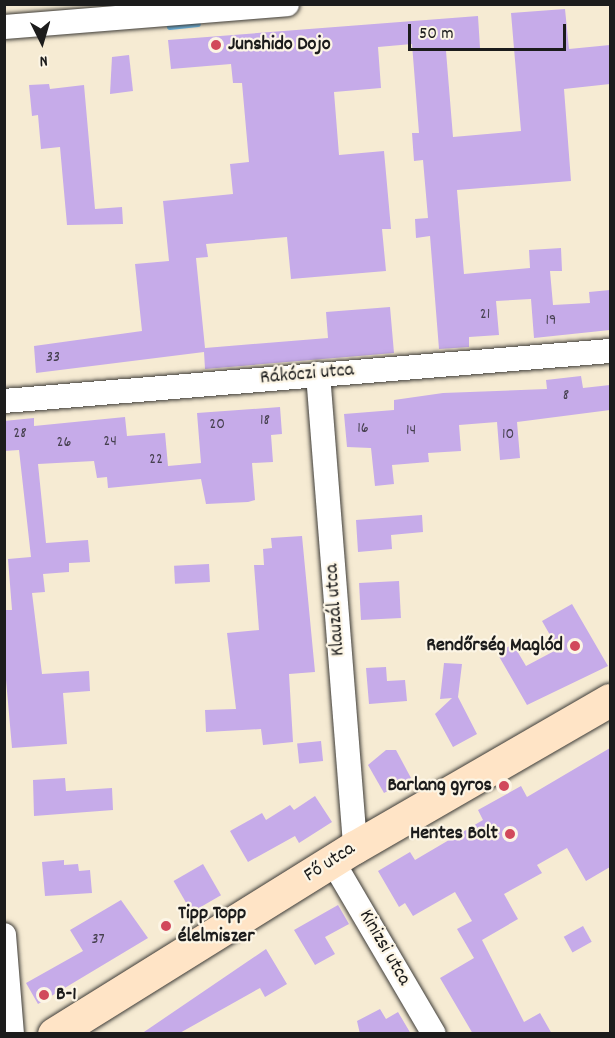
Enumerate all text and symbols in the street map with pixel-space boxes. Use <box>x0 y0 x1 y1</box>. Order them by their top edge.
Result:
north arrow <box>12 12 72 72</box>
scale bar <box>411 12 568 50</box>
text: 50 m <box>419 22 454 47</box>
place label: Junshido Dojo <box>228 33 331 57</box>
marker: Junshido Dojo <box>209 38 223 52</box>
text: N <box>39 49 49 72</box>
house number: 21 <box>480 305 490 325</box>
house number: 19 <box>546 311 556 331</box>
house number: 33 <box>46 348 60 368</box>
street label: Rákóczi utca <box>259 359 355 391</box>
house number: 8 <box>563 386 569 406</box>
house number: 18 <box>260 411 270 431</box>
house number: 20 <box>209 415 225 435</box>
house number: 16 <box>357 419 369 439</box>
house number: 14 <box>406 421 416 441</box>
house number: 28 <box>13 424 27 444</box>
house number: 10 <box>502 425 514 445</box>
house number: 24 <box>103 432 117 452</box>
house number: 26 <box>57 433 71 453</box>
house number: 22 <box>149 450 163 470</box>
street label: Klauzál utca <box>321 563 351 657</box>
place label: Rendőrség Maglód <box>426 634 563 658</box>
marker: Rendőrség Maglód <box>568 639 582 653</box>
place label: Barlang gyros <box>387 774 492 798</box>
marker: Barlang gyros <box>497 779 511 793</box>
place label: Hentes Bolt <box>410 822 498 846</box>
marker: Hentes Bolt <box>503 827 517 841</box>
street label: Fő utca <box>300 838 360 888</box>
place label: Tipp Topp élelmiszer <box>178 903 255 950</box>
street label: Kinizsi utca <box>353 906 415 990</box>
marker: Tipp Topp élelmiszer <box>159 919 173 933</box>
house number: 37 <box>91 930 105 950</box>
place label: B-1 <box>56 983 77 1007</box>
marker: B-1 <box>37 988 51 1002</box>

